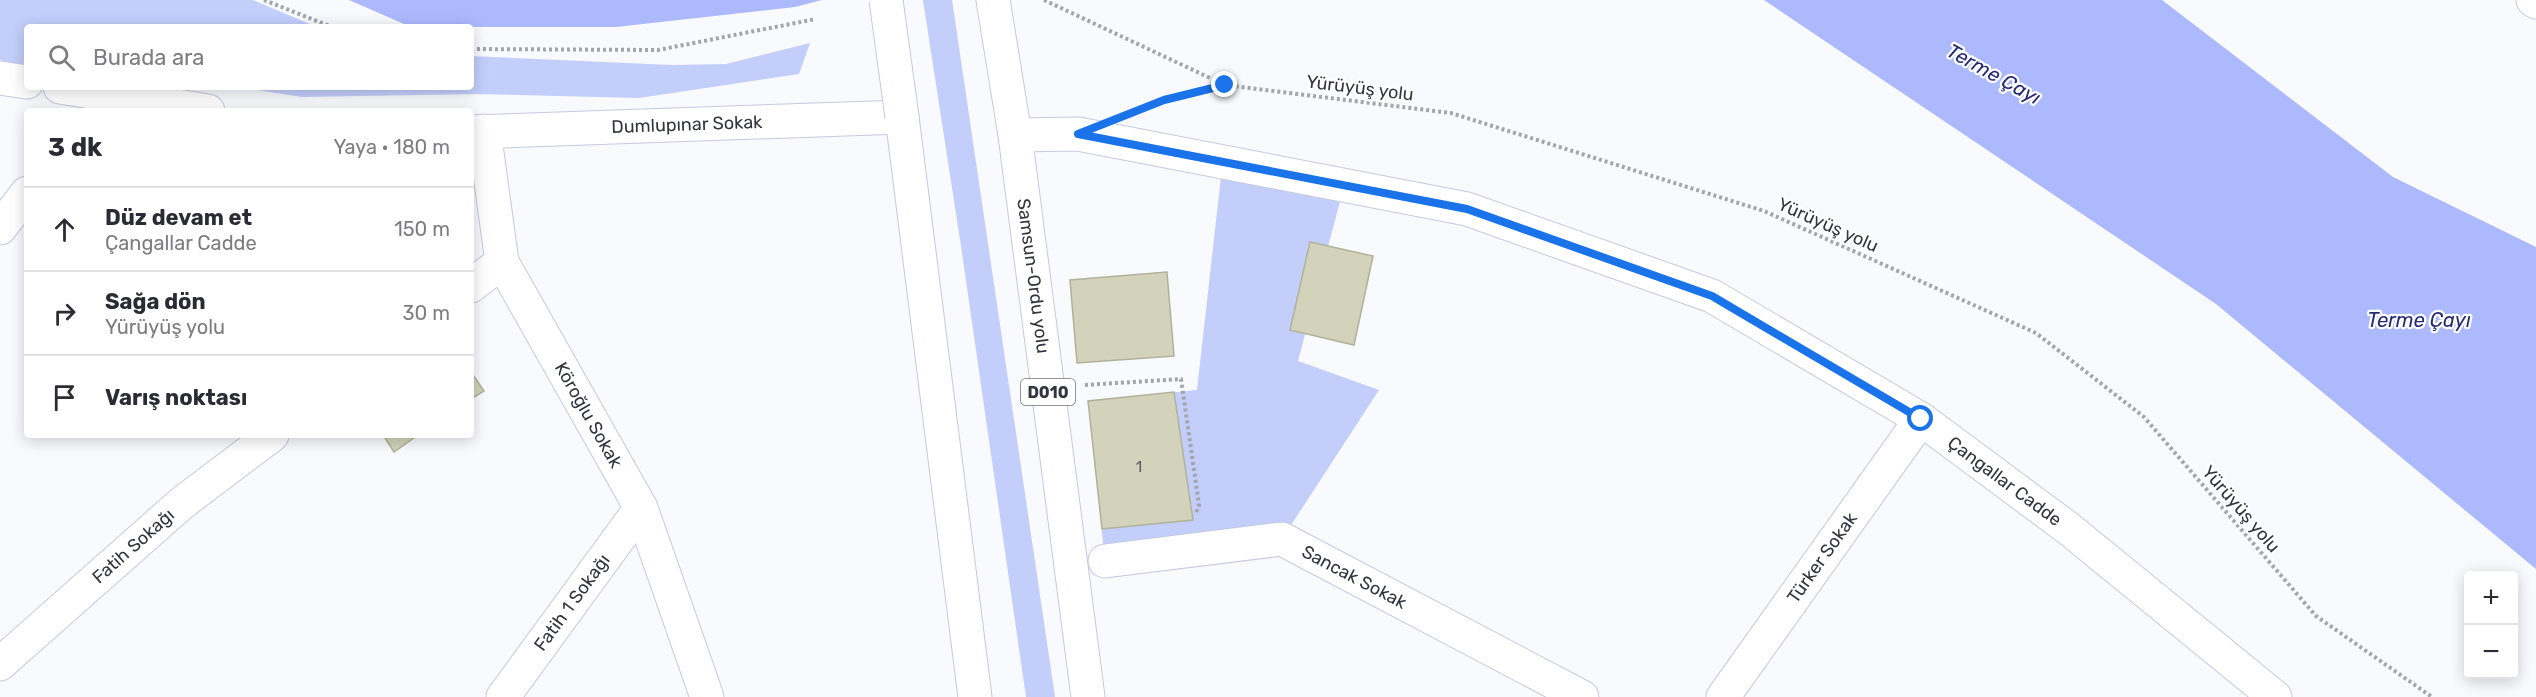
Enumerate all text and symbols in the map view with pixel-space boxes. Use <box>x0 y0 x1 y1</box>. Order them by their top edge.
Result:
search box <box>24 24 474 90</box>
water label: Terme Çayı <box>1943 38 2045 110</box>
icon: search <box>45 41 78 74</box>
text: Burada ara <box>93 44 204 71</box>
street label: Yürüyüş yolu <box>1305 70 1415 106</box>
route end <box>1211 71 1237 97</box>
street label: Dumlupınar Sokak <box>611 111 764 138</box>
text: 3 dk <box>48 132 102 163</box>
text: Yaya · 180 m <box>333 135 450 159</box>
street label: Yürüyüş yolu <box>1774 193 1882 257</box>
street label: Samsun-Ordu yolu <box>1012 197 1054 355</box>
text: Düz devam et <box>105 204 252 231</box>
icon: ahead <box>48 213 81 246</box>
text: 150 m <box>394 217 450 241</box>
text: Çangallar Cadde <box>105 231 257 255</box>
text: Sağa dön <box>105 288 206 315</box>
icon: right <box>48 297 81 330</box>
text: 30 m <box>403 301 450 325</box>
water label: Terme Çayı <box>2367 308 2471 332</box>
text: Yürüyüş yolu <box>105 315 225 339</box>
street label: Köroğlu Sokak <box>550 358 627 472</box>
road number: D010 <box>1021 379 1075 405</box>
icon: arrive <box>48 381 81 414</box>
text: Varış noktası <box>105 384 247 411</box>
route start <box>1907 405 1933 431</box>
street label: Çangallar Cadde <box>1943 432 2066 531</box>
house number: 1 <box>1136 458 1142 476</box>
street label: Yürüyüş yolu <box>2197 461 2285 557</box>
street label: Fatih Sokağı <box>88 504 179 588</box>
street label: Türker Sokak <box>1782 507 1862 607</box>
street label: Sancak Sokak <box>1298 540 1411 614</box>
street label: Fatih 1 Sokağı <box>529 550 615 655</box>
map controls <box>2464 571 2518 679</box>
button: + <box>2464 571 2518 625</box>
button: − <box>2464 625 2518 679</box>

